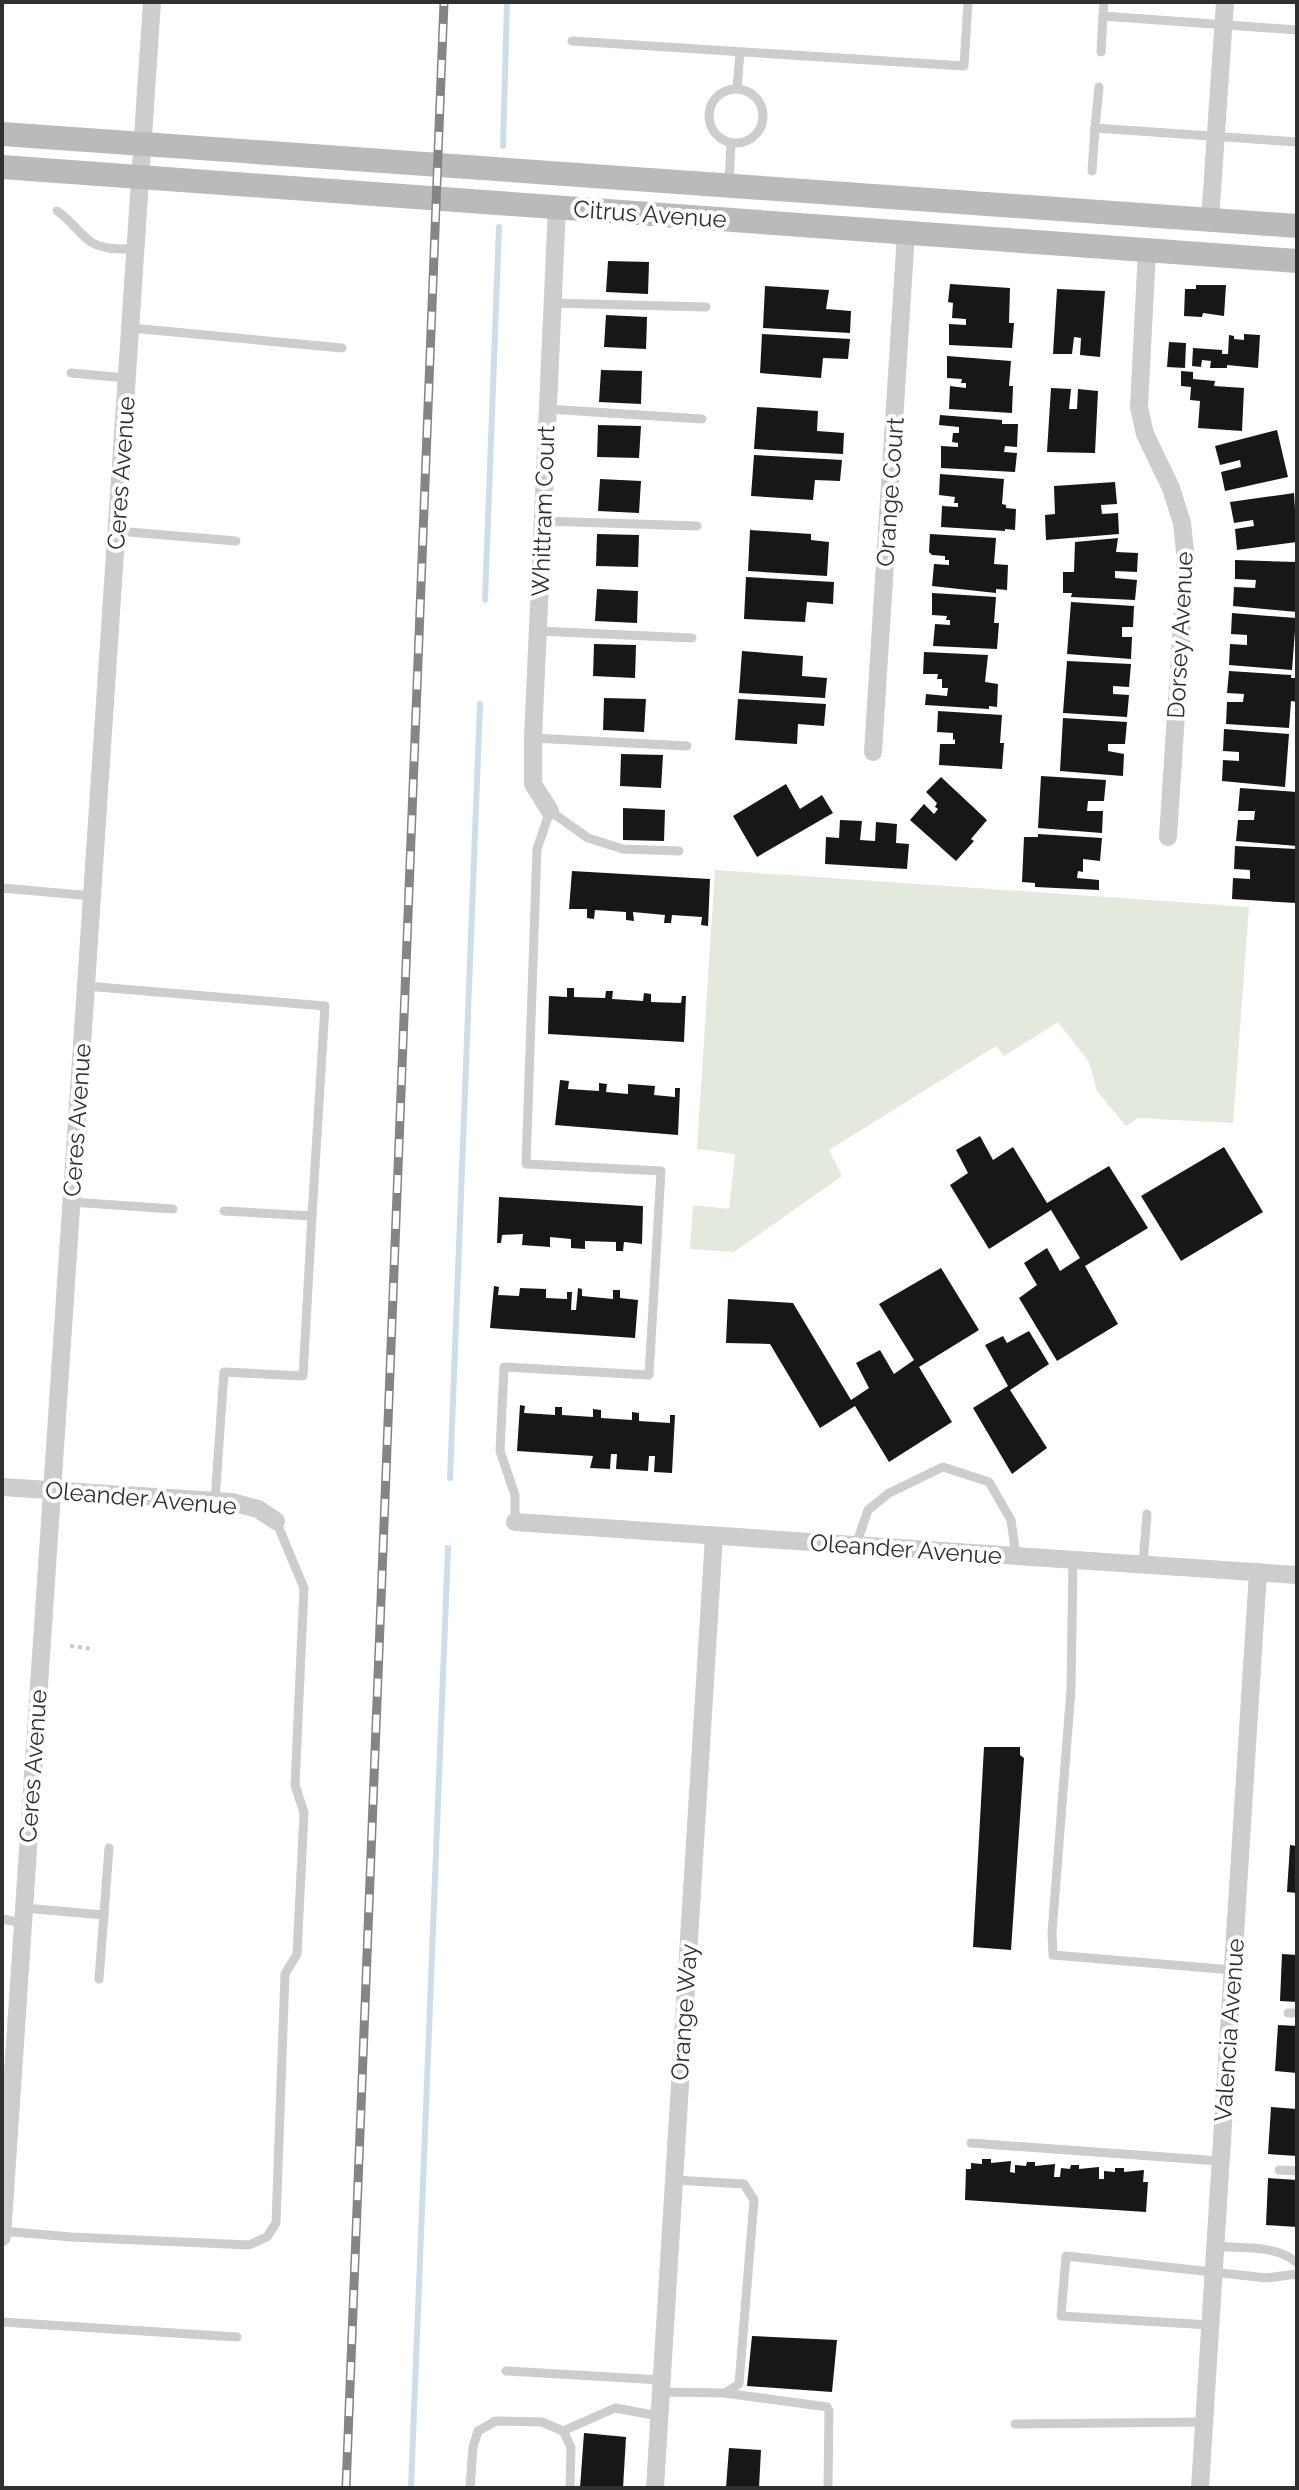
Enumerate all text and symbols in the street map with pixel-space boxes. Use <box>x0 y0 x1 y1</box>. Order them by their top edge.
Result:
street label: Citrus Avenue <box>572 194 728 234</box>
street label: Ceres Avenue <box>101 395 141 551</box>
street label: Orange Court <box>870 416 910 568</box>
street label: Whittram Court <box>526 425 560 597</box>
street label: Dorsey Avenue <box>1161 551 1199 719</box>
street label: Ceres Avenue <box>57 1042 97 1198</box>
street label: Oleander Avenue <box>44 1475 238 1521</box>
street label: Oleander Avenue <box>809 1528 1003 1570</box>
street label: Ceres Avenue <box>13 1688 53 1844</box>
street label: Valencia Avenue <box>1208 1937 1250 2123</box>
street label: Orange Way <box>665 1943 703 2081</box>

